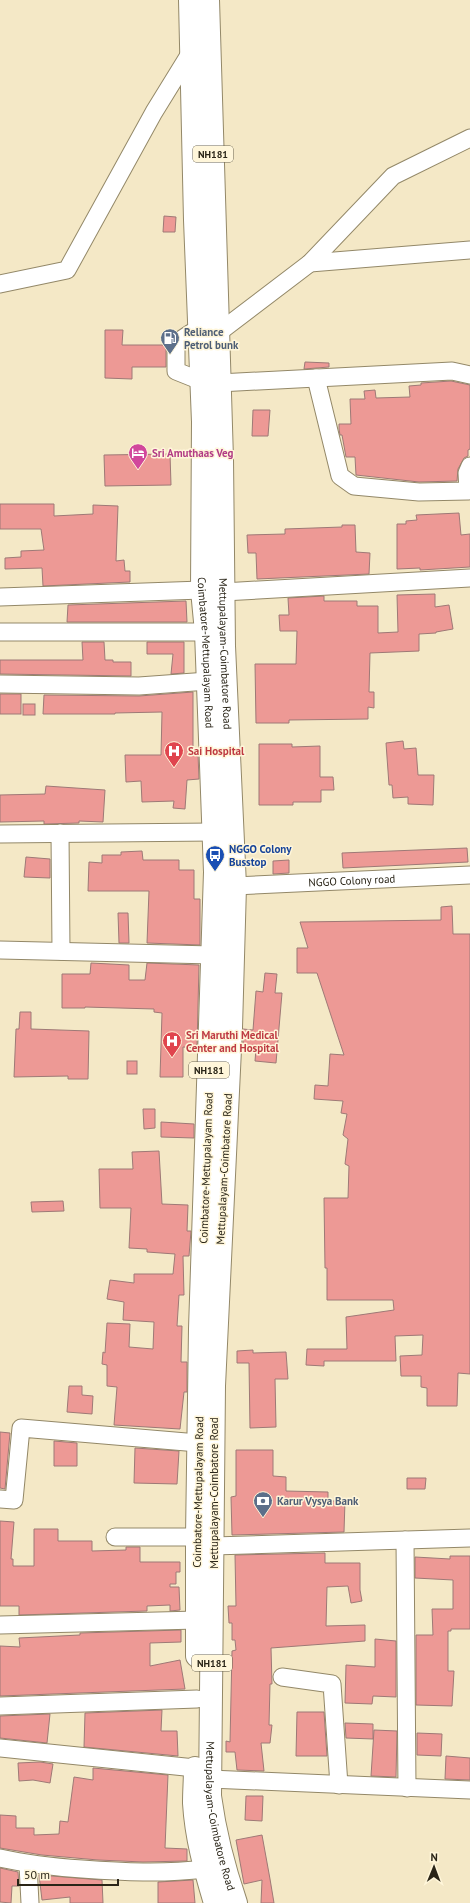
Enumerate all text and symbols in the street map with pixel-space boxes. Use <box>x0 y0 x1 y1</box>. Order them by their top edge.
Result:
road number: NH181 <box>193 146 233 162</box>
place label: Reliance Petrol bunk <box>184 325 239 352</box>
fuel station icon: Reliance Petrol bunk <box>159 327 181 355</box>
hotel icon: Sri Amuthaas Veg <box>127 442 149 470</box>
place label: Sri Amuthaas Veg <box>152 446 234 460</box>
street label: Coimbatore-Mettupalayam Road <box>195 577 217 729</box>
street label: Mettupalayam-Coimbatore Road <box>216 578 235 730</box>
hospital icon: Sai Hospital <box>163 740 185 768</box>
place label: Sai Hospital <box>188 744 245 758</box>
place label: NGGO Colony Busstop <box>229 842 292 869</box>
bus stop icon: NGGO Colony Busstop <box>204 844 226 872</box>
street label: NGGO Colony road <box>308 871 396 890</box>
place label: Sri Maruthi Medical Center and Hospital <box>186 1028 279 1055</box>
hospital icon: Sri Maruthi Medical Center and Hospital <box>161 1030 183 1058</box>
road number: NH181 <box>189 1062 229 1078</box>
street label: Coimbatore-Mettupalayam Road <box>196 1092 216 1244</box>
street label: Mettupalayam-Coimbatore Road <box>213 1093 235 1245</box>
street label: Coimbatore-Mettupalayam Road <box>190 1416 206 1568</box>
street label: Mettupalayam-Coimbatore Road <box>207 1417 221 1569</box>
bank icon: Karur Vysya Bank <box>252 1490 274 1518</box>
place label: Karur Vysya Bank <box>277 1494 359 1508</box>
road number: NH181 <box>192 1655 232 1671</box>
street label: Mettupalayam-Coimbatore Road <box>203 1741 238 1892</box>
north arrow <box>414 1847 454 1887</box>
text: N <box>430 1850 438 1864</box>
scale bar <box>18 1861 118 1887</box>
text: 50 m <box>24 1867 50 1882</box>

